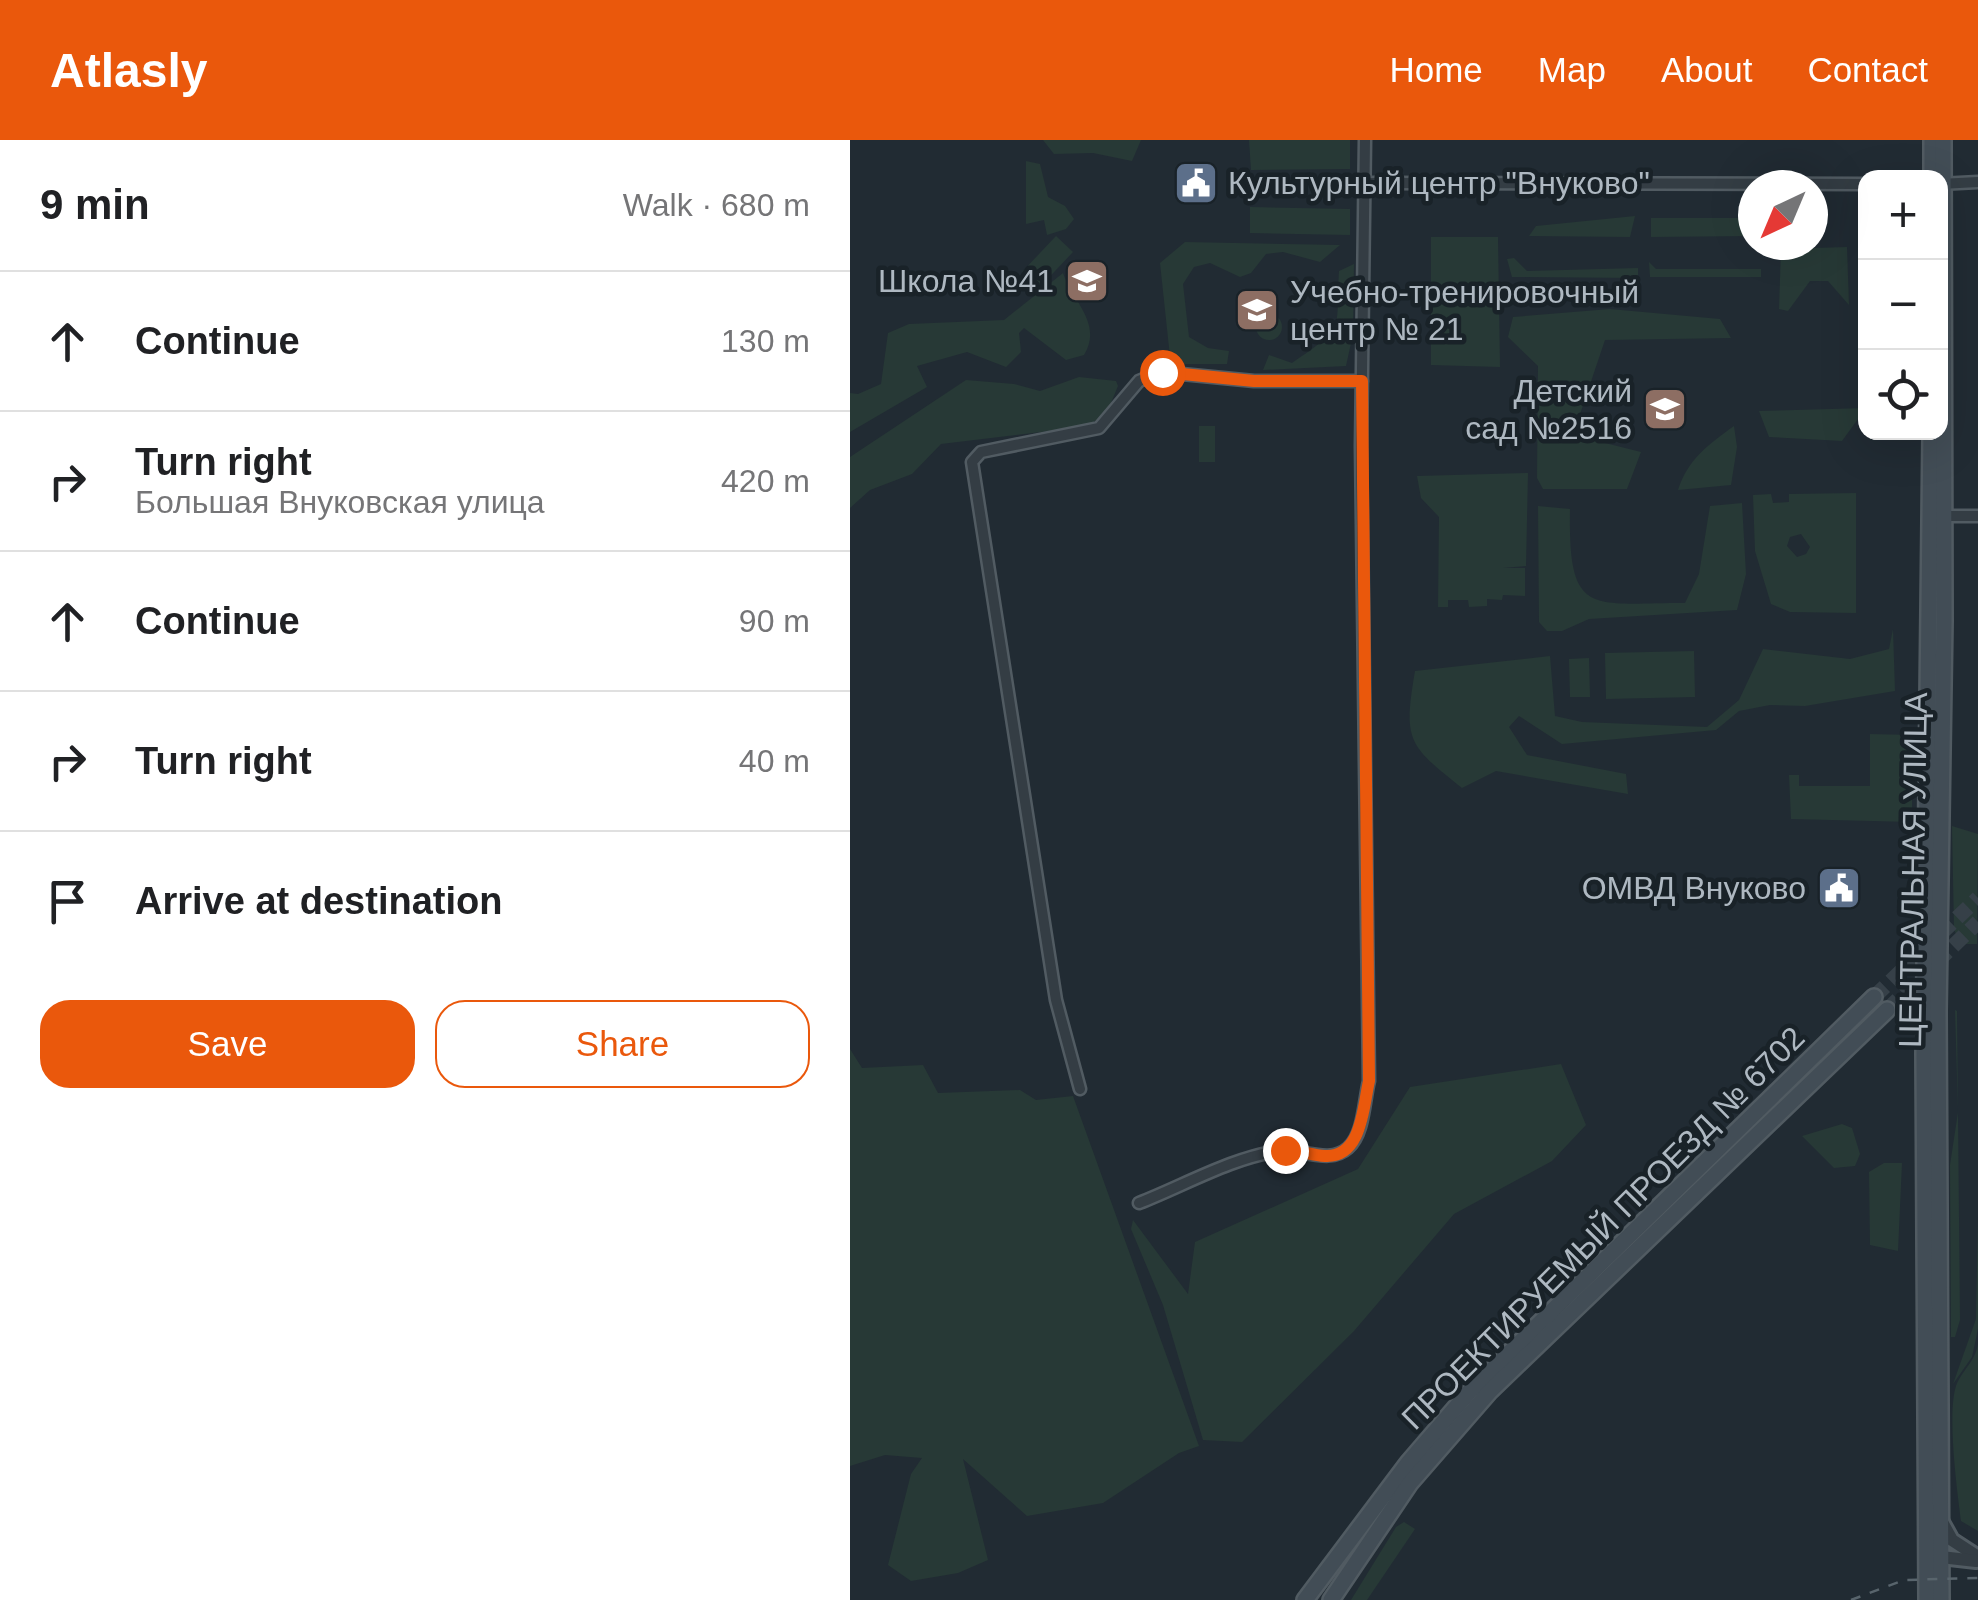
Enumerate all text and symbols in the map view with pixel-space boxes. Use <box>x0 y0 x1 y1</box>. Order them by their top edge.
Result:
text: Atlasly <box>50 44 207 97</box>
text: Home <box>1389 50 1483 89</box>
text: Map <box>1538 50 1606 89</box>
text: About <box>1661 50 1752 89</box>
text: Contact <box>1807 50 1928 89</box>
public building icon: Культурный центр "Внуково" <box>1173 160 1219 206</box>
place label: Культурный центр "Внуково" <box>1228 165 1650 201</box>
north arrow <box>1738 170 1828 260</box>
map controls <box>1858 170 1948 440</box>
button: + <box>1858 170 1948 260</box>
text: 9 min <box>40 181 150 228</box>
text: Walk · 680 m <box>623 187 810 223</box>
school or university icon: Школа №41 <box>1064 258 1110 304</box>
button: − <box>1858 260 1948 350</box>
place label: Школа №41 <box>878 263 1054 299</box>
place label: Учебно-тренировочный центр № 21 <box>1290 274 1639 347</box>
school or university icon: Учебно-тренировочный центр № 21 <box>1234 287 1280 333</box>
icon: ahead <box>40 314 95 369</box>
text: Continue <box>135 320 300 362</box>
text: 130 m <box>721 323 810 359</box>
route start <box>1140 350 1186 396</box>
button: locate <box>1858 350 1948 440</box>
place label: Детский сад №2516 <box>1465 373 1632 446</box>
school or university icon: Детский сад №2516 <box>1642 386 1688 432</box>
text: Turn right <box>135 441 312 483</box>
icon: right <box>40 454 95 509</box>
text: 420 m <box>721 463 810 499</box>
text: Большая Внуковская улица <box>135 484 545 520</box>
icon: ahead <box>40 594 95 649</box>
text: Continue <box>135 600 300 642</box>
text: 90 m <box>739 603 810 639</box>
street label: ЦЕНТРАЛЬНАЯ УЛИЦА <box>1892 691 1934 1048</box>
icon: right <box>40 734 95 789</box>
text: Turn right <box>135 740 312 782</box>
text: 40 m <box>739 743 810 779</box>
public building icon: ОМВД Внуково <box>1816 865 1862 911</box>
place label: ОМВД Внуково <box>1582 870 1806 906</box>
icon: arrive <box>40 874 95 929</box>
text: Arrive at destination <box>135 880 502 922</box>
button: Save <box>40 1000 415 1088</box>
button: Share <box>435 1000 810 1088</box>
street label: ПРОЕКТИРУЕМЫЙ ПРОЕЗД № 6702 <box>1395 1020 1811 1436</box>
route end <box>1263 1128 1309 1174</box>

